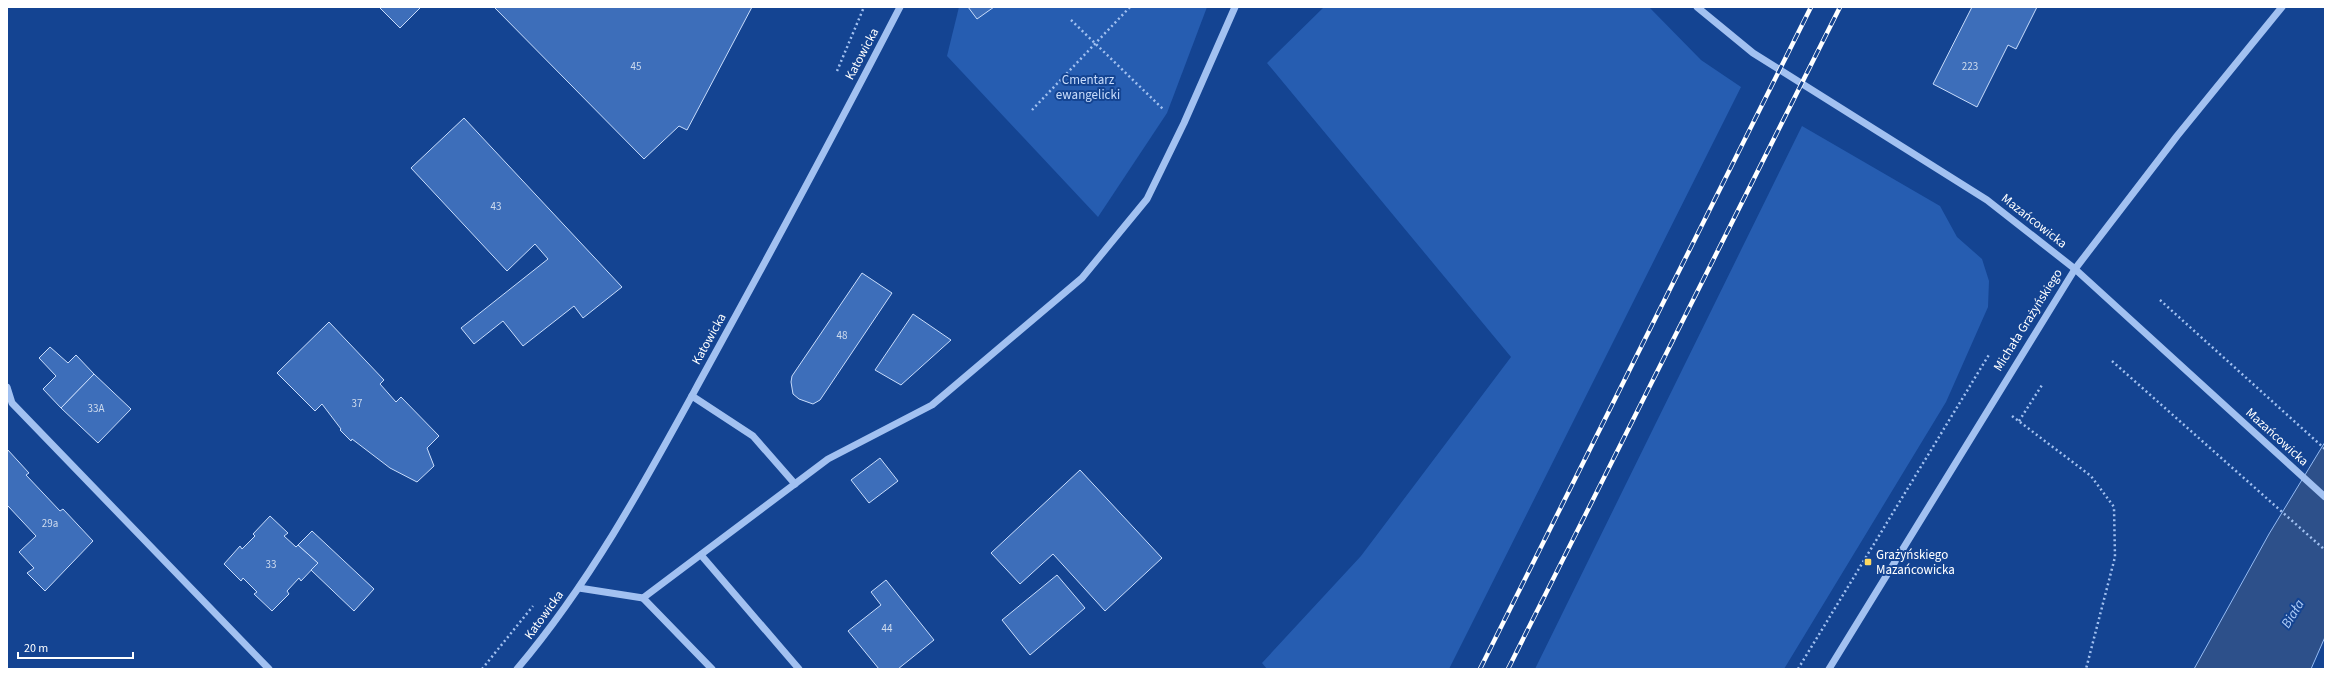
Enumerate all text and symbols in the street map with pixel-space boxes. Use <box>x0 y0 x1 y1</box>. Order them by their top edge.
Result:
street label: Katowicka <box>841 25 883 83</box>
house number: 45 <box>631 59 641 74</box>
house number: 223 <box>1962 59 1978 74</box>
park label: Cmentarz ewangelicki <box>1056 71 1120 104</box>
street label: Mazańcowicka <box>1997 190 2071 252</box>
house number: 43 <box>491 199 501 214</box>
street label: Michała Grażyńskiego <box>1989 265 2067 375</box>
street label: Katowicka <box>687 310 731 368</box>
house number: 48 <box>837 328 848 343</box>
house number: 37 <box>352 396 362 411</box>
house number: 33A <box>88 401 104 416</box>
street label: Mazańcowicka <box>2242 404 2312 470</box>
house number: 29a <box>42 516 58 531</box>
place label: Grażyńskiego Mazańcowicka <box>1876 546 1955 579</box>
house number: 33 <box>266 557 276 572</box>
marker: Grażyńskiego Mazańcowicka <box>1863 557 1873 567</box>
street label: Katowicka <box>520 587 568 643</box>
water label: Biała <box>2277 595 2310 632</box>
house number: 44 <box>882 621 893 636</box>
scale bar <box>18 634 133 660</box>
text: 20 m <box>24 640 48 657</box>

